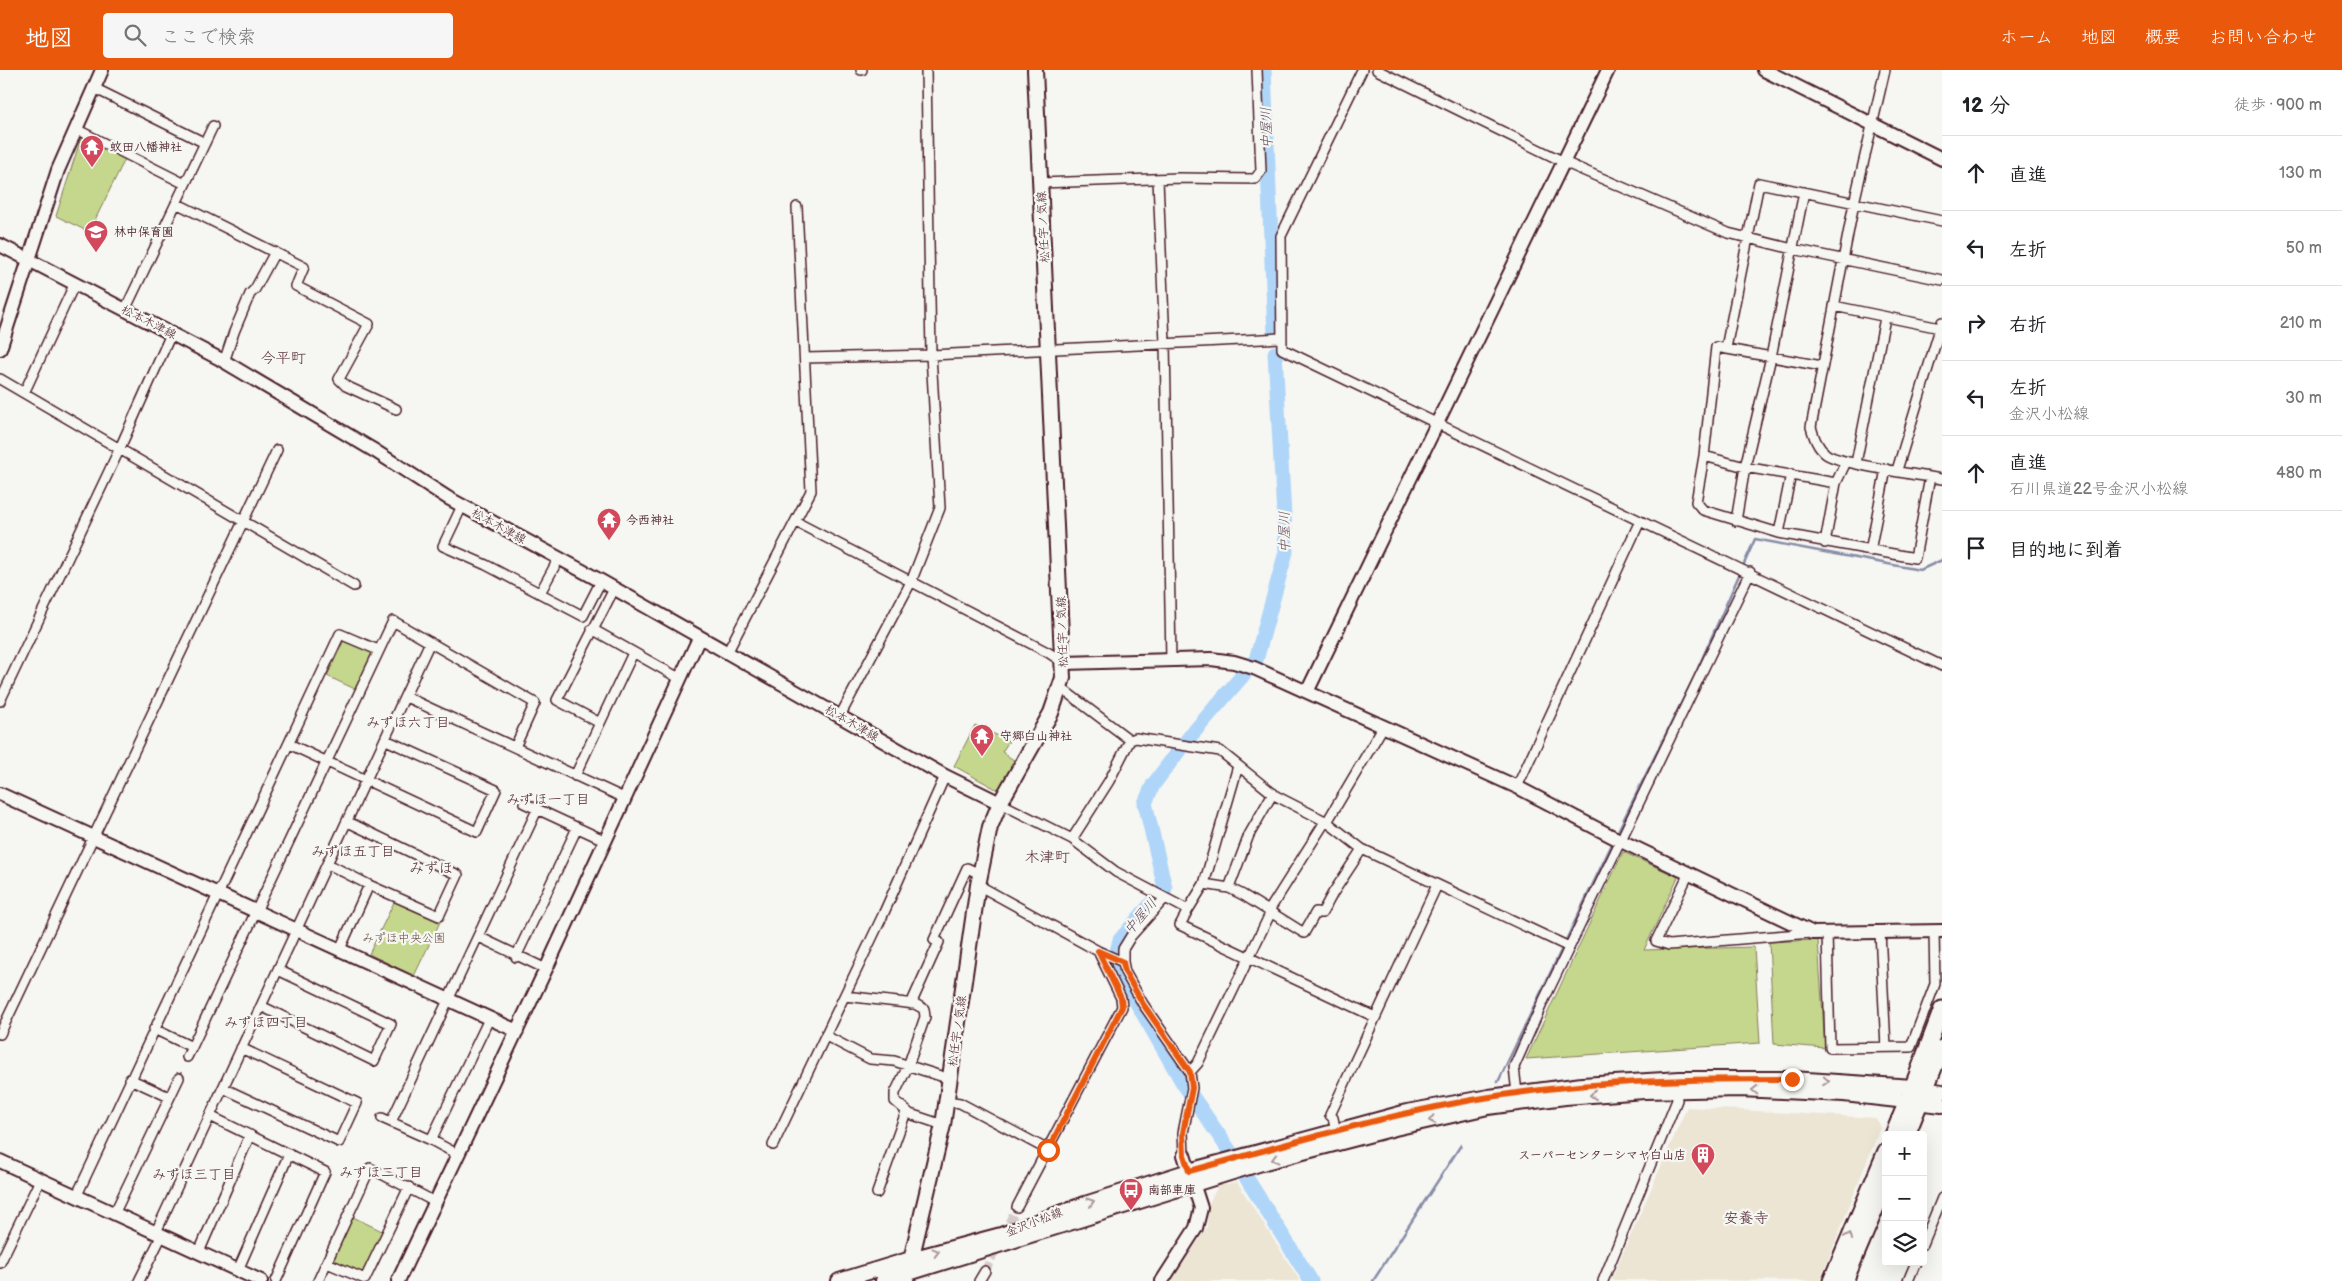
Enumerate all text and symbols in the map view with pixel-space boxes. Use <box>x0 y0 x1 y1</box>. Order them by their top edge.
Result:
search box <box>103 13 453 58</box>
icon: search <box>121 21 149 49</box>
text: 地図 <box>25 24 73 53</box>
text: ここで検索 <box>161 26 256 49</box>
text: ホーム <box>2000 27 2053 48</box>
text: 地図 <box>2081 27 2117 48</box>
text: 概要 <box>2145 27 2181 48</box>
text: お問い合わせ <box>2209 27 2317 48</box>
text: 12 分 <box>1962 93 2010 118</box>
text: 徒歩 · 900 m <box>2234 96 2322 115</box>
water label: 中屋川 <box>1257 107 1276 149</box>
temple icon: 蚊田八幡神社 <box>79 134 105 168</box>
place label: 蚊田八幡神社 <box>110 140 182 155</box>
icon: ahead <box>1962 159 1990 187</box>
text: 直進 <box>2009 164 2047 187</box>
text: 130 m <box>2279 164 2322 183</box>
street label: 松任宇ノ気線 <box>1034 191 1053 263</box>
school or university icon: 林中保育園 <box>83 219 109 253</box>
place label: 林中保育園 <box>114 225 174 240</box>
icon: left <box>1962 234 1990 262</box>
text: 左折 <box>2009 239 2047 262</box>
text: 50 m <box>2286 239 2322 258</box>
street label: 松本木津線 <box>119 302 179 343</box>
icon: right <box>1962 309 1990 337</box>
text: 右折 <box>2009 314 2047 337</box>
text: 210 m <box>2280 314 2322 333</box>
district label: 今平町 <box>260 349 306 368</box>
text: 左折 <box>2009 377 2047 400</box>
icon: left <box>1962 384 1990 412</box>
text: 30 m <box>2285 389 2322 408</box>
text: 金沢小松線 <box>2009 405 2089 424</box>
text: 直進 <box>2009 452 2047 475</box>
icon: ahead <box>1962 459 1990 487</box>
text: 480 m <box>2276 464 2322 483</box>
text: 石川県道22号金沢小松線 <box>2009 480 2188 499</box>
street label: 松本木津線 <box>469 505 529 548</box>
temple icon: 今西神社 <box>596 507 622 541</box>
water label: 中屋川 <box>1276 511 1293 553</box>
place label: 今西神社 <box>626 513 674 528</box>
icon: arrive <box>1962 534 1990 562</box>
text: 目的地に到着 <box>2009 539 2123 562</box>
street label: 松任宇ノ気線 <box>1054 596 1071 668</box>
street label: 松本木津線 <box>822 702 881 745</box>
district label: みずほ六丁目 <box>366 714 450 731</box>
temple icon: 守郷白山神社 <box>969 723 995 757</box>
place label: 守郷白山神社 <box>1000 729 1072 744</box>
district label: みずほ一丁目 <box>506 791 590 808</box>
district label: みずほ五丁目 <box>311 843 395 860</box>
district label: 木津町 <box>1024 848 1070 867</box>
district label: みずほ <box>409 859 453 878</box>
water label: 中屋川 <box>1120 895 1161 938</box>
park label: みずほ中央公園 <box>362 931 446 946</box>
street label: 松任宇ノ気線 <box>945 994 970 1068</box>
district label: みずほ四丁目 <box>224 1014 308 1031</box>
route end <box>1781 1068 1804 1091</box>
one-way arrow <box>1822 1075 1830 1086</box>
one-way arrow <box>1751 1085 1758 1095</box>
one-way arrow <box>1588 1089 1596 1100</box>
one-way arrow <box>1428 1114 1437 1124</box>
map controls <box>1882 1131 1927 1266</box>
button: + <box>1882 1131 1927 1176</box>
route start <box>1037 1139 1060 1162</box>
building icon: スーパーセンターシマヤ白山店 <box>1690 1142 1716 1176</box>
place label: スーパーセンターシマヤ白山店 <box>1518 1148 1686 1163</box>
one-way arrow <box>1270 1153 1279 1164</box>
district label: みずほ二丁目 <box>339 1164 423 1181</box>
district label: みずほ三丁目 <box>152 1166 236 1183</box>
button: − <box>1882 1176 1927 1221</box>
bus stop icon: 南部車庫 <box>1118 1177 1144 1211</box>
place label: 南部車庫 <box>1148 1183 1196 1198</box>
one-way arrow <box>1086 1198 1094 1208</box>
street label: 金沢小松線 <box>1003 1205 1065 1240</box>
district label: 安養寺 <box>1723 1209 1769 1228</box>
button: layers <box>1882 1221 1927 1266</box>
one-way arrow <box>1843 1232 1854 1241</box>
one-way arrow <box>932 1247 941 1258</box>

